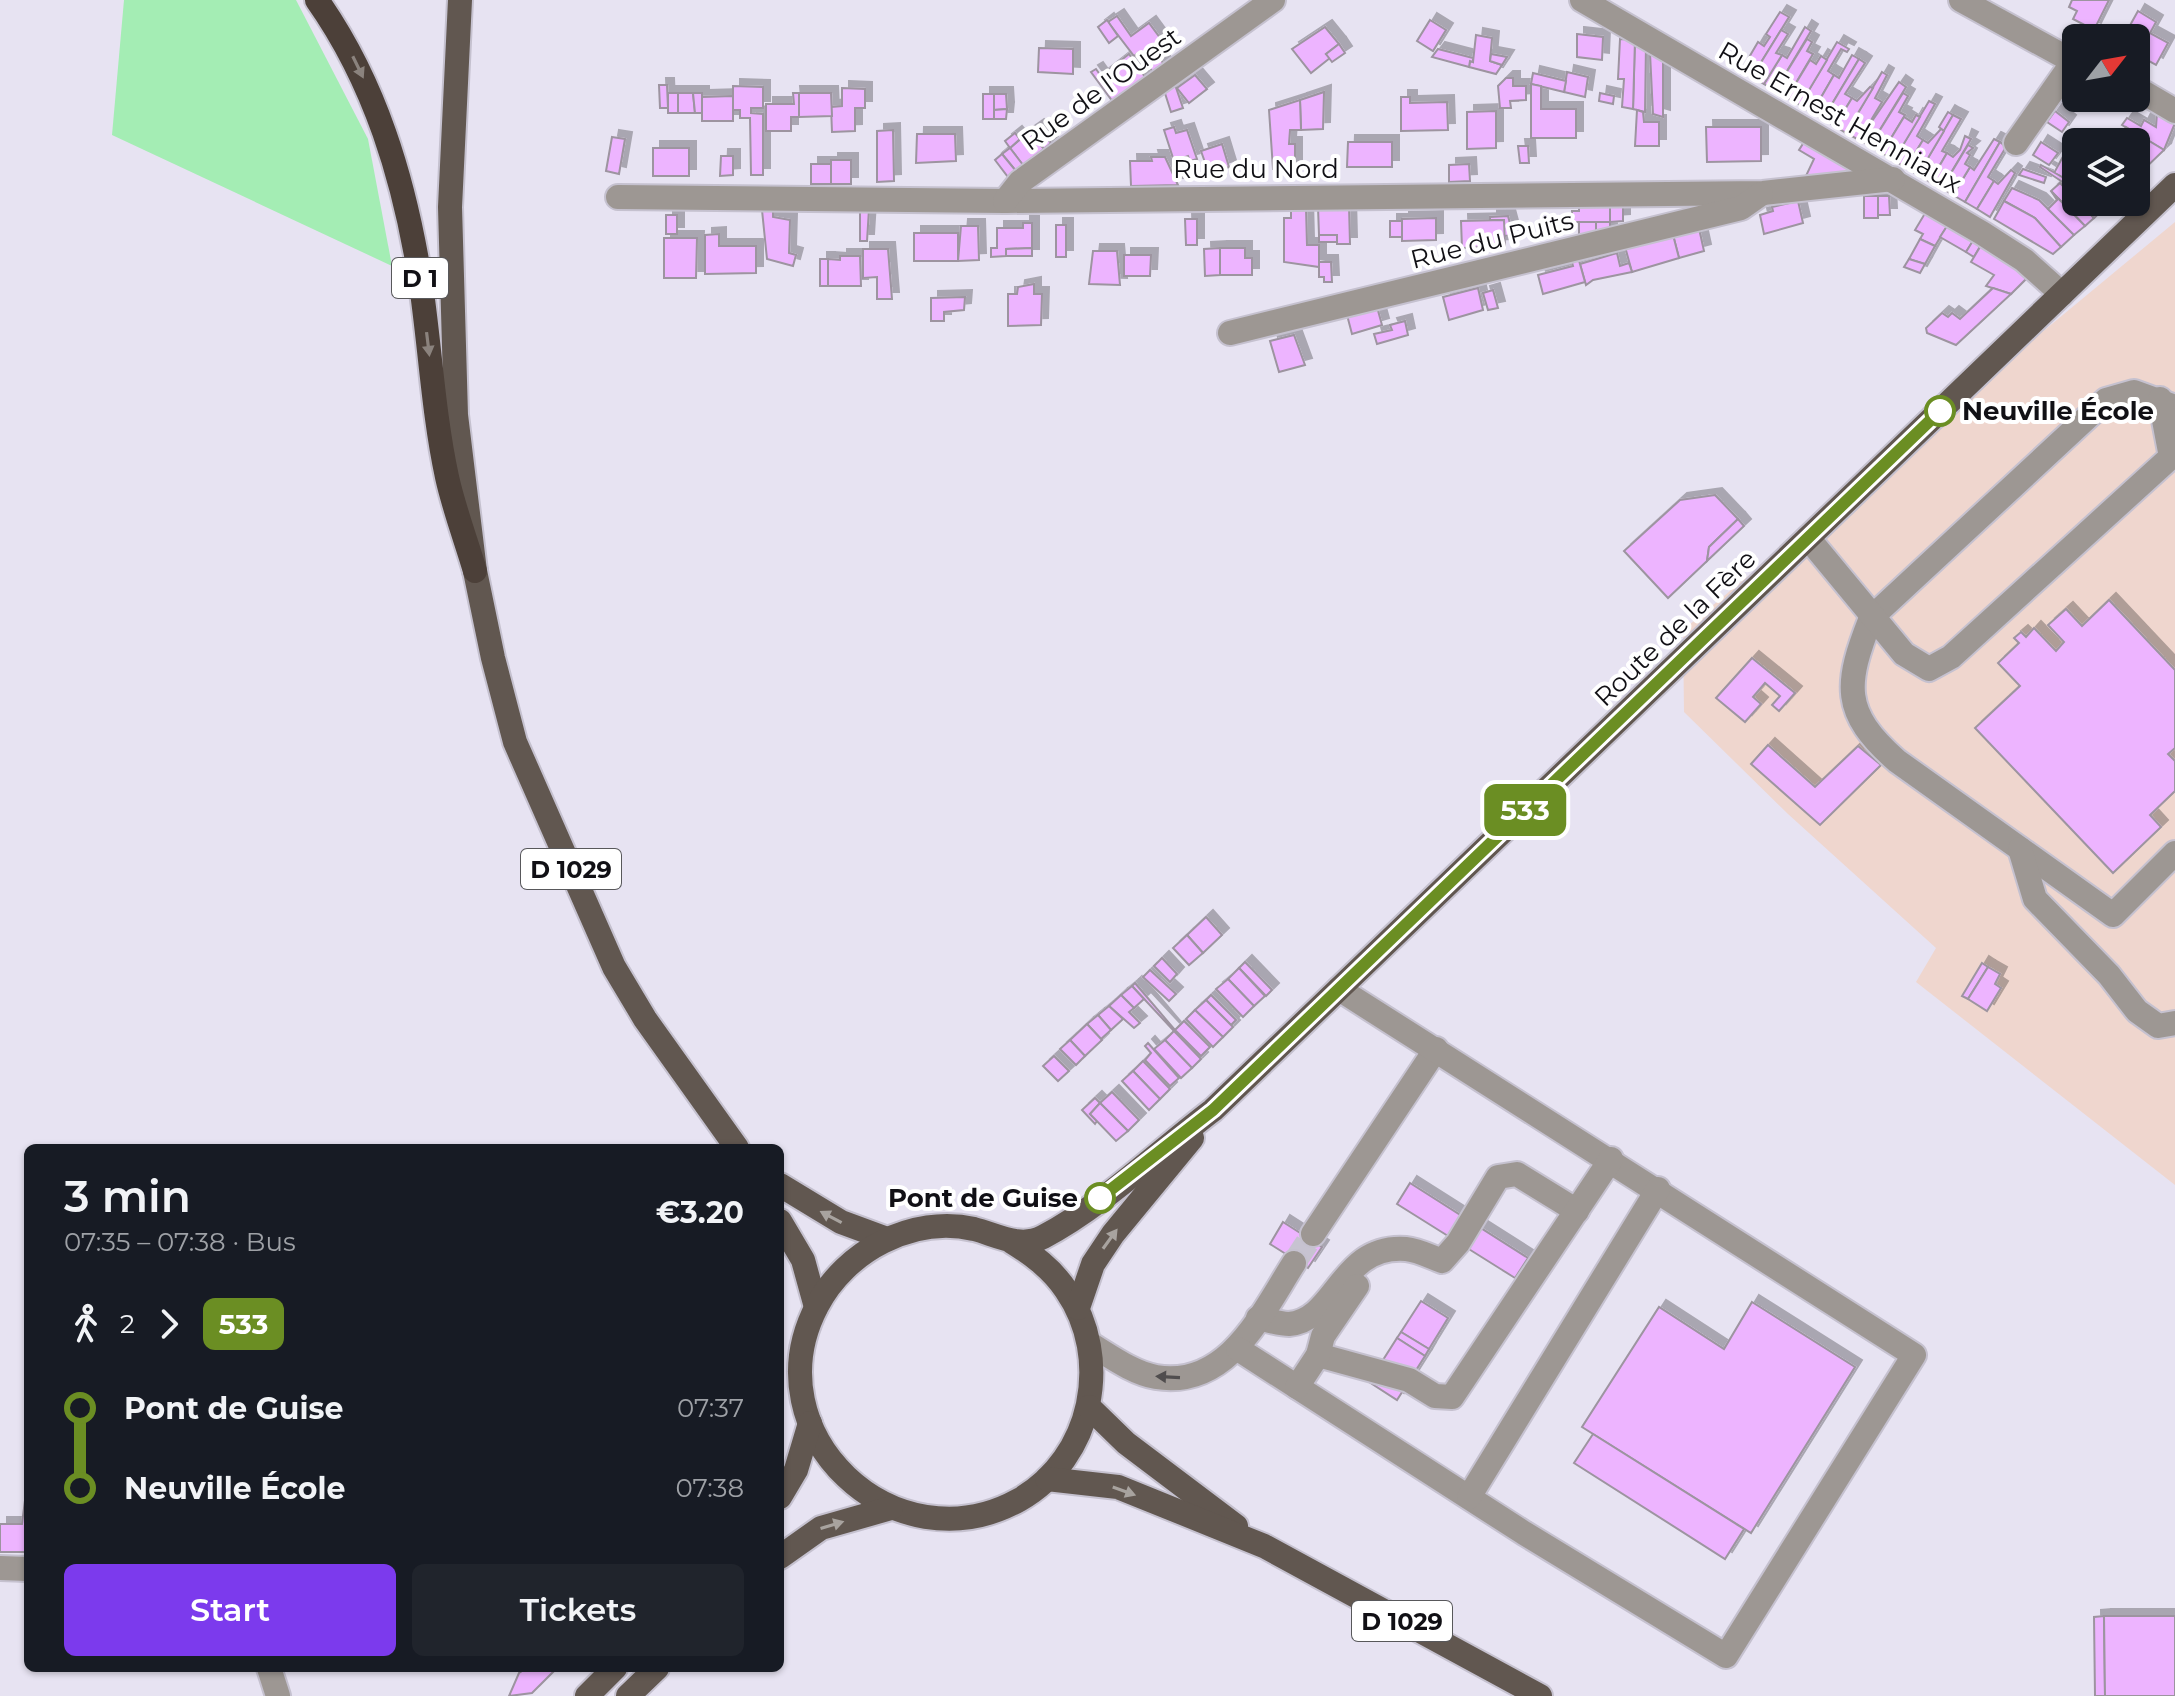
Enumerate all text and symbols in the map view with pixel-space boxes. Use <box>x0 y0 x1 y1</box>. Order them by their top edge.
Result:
street label: Rue de l'Ouest <box>1015 21 1187 157</box>
north arrow <box>2062 24 2150 112</box>
map controls <box>2062 24 2150 216</box>
street label: Rue Ernest Henniaux <box>1713 34 1967 200</box>
one-way arrow <box>351 55 365 78</box>
button: layers <box>2062 128 2150 216</box>
street label: Rue du Nord <box>1173 153 1339 185</box>
street label: Rue du Puits <box>1407 204 1577 276</box>
road number: D 1 <box>392 258 448 298</box>
one-way arrow <box>422 332 435 357</box>
place label: Neuville École <box>1962 395 2154 427</box>
marker: Neuville École <box>1925 396 1955 426</box>
street label: Route de la Fère <box>1588 543 1762 713</box>
line badge: 533 <box>1479 784 1571 836</box>
text: 533 <box>1500 793 1550 827</box>
road number: D 1029 <box>521 849 621 889</box>
text: 3 min <box>64 1169 191 1223</box>
place label: Pont de Guise <box>888 1182 1078 1214</box>
marker: Pont de Guise <box>1085 1183 1115 1213</box>
text: €3.20 <box>656 1194 744 1231</box>
one-way arrow <box>820 1210 842 1224</box>
text: 07:35 – 07:38 · Bus <box>64 1226 296 1258</box>
one-way arrow <box>1102 1228 1118 1249</box>
icon: walk <box>64 1302 108 1346</box>
icon: forward <box>147 1302 191 1346</box>
text: 533 <box>219 1307 268 1341</box>
text: 2 <box>120 1308 135 1340</box>
one-way arrow <box>1154 1370 1180 1383</box>
text: Pont de Guise <box>124 1390 343 1427</box>
text: 07:37 <box>677 1392 744 1424</box>
text: Neuville École <box>124 1470 345 1507</box>
text: 07:38 <box>675 1472 744 1504</box>
one-way arrow <box>1112 1485 1136 1498</box>
one-way arrow <box>820 1518 844 1531</box>
button: Start <box>64 1564 396 1656</box>
button: Tickets <box>412 1564 744 1656</box>
road number: D 1029 <box>1352 1601 1452 1641</box>

